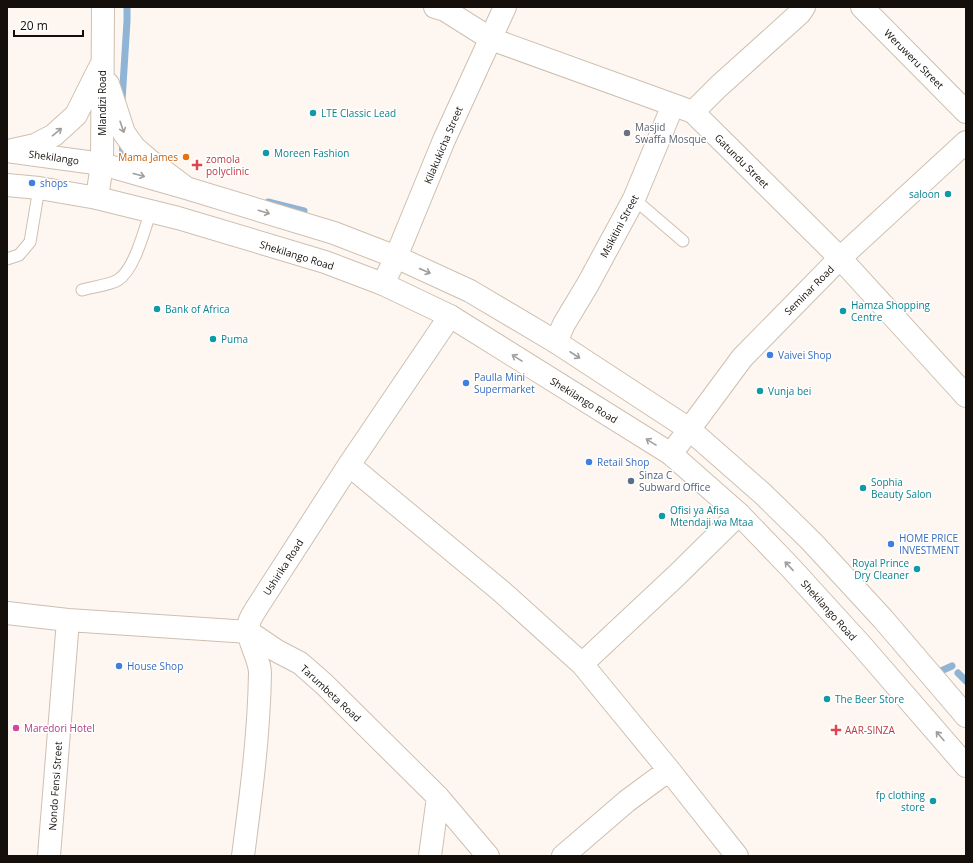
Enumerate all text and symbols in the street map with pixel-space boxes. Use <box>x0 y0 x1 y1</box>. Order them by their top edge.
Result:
scale bar <box>14 12 83 38</box>
text: 20 m <box>20 17 48 34</box>
street label: Weruweru Street <box>881 26 947 92</box>
street label: Mlandizi Road <box>95 70 109 136</box>
street label: Kilakukicha Street <box>420 104 466 186</box>
place label: LTE Classic Lead <box>321 106 396 120</box>
marker: LTE Classic Lead <box>308 108 318 118</box>
place label: Masjid Swaffa Mosque <box>635 120 707 146</box>
one-way arrow <box>119 121 126 134</box>
one-way arrow <box>51 128 62 137</box>
marker: Masjid Swaffa Mosque <box>622 128 632 138</box>
street label: Gatundu Street <box>712 131 773 192</box>
place label: Moreen Fashion <box>274 146 349 160</box>
street label: Shekilango <box>28 147 80 167</box>
marker: Moreen Fashion <box>261 148 271 158</box>
place label: Mama James <box>118 150 178 164</box>
marker: Mama James <box>181 152 191 162</box>
place label: zomola polyclinic <box>206 152 249 178</box>
marker: zomola polyclinic <box>191 159 203 171</box>
one-way arrow <box>133 172 146 179</box>
place label: shops <box>40 176 68 190</box>
marker: shops <box>27 178 37 188</box>
place label: saloon <box>909 187 940 201</box>
marker: saloon <box>943 189 953 199</box>
street label: Msikitini Street <box>597 192 642 260</box>
one-way arrow <box>257 209 270 216</box>
street label: Shekilango Road <box>258 237 336 273</box>
street label: Seminar Road <box>781 262 837 318</box>
one-way arrow <box>419 267 431 275</box>
place label: Hamza Shopping Centre <box>851 298 931 324</box>
place label: Bank of Africa <box>165 302 230 316</box>
marker: Bank of Africa <box>152 304 162 314</box>
marker: Hamza Shopping Centre <box>838 306 848 316</box>
place label: Puma <box>221 332 248 346</box>
marker: Puma <box>208 334 218 344</box>
place label: Vaivei Shop <box>778 348 832 362</box>
marker: Vaivei Shop <box>765 350 775 360</box>
one-way arrow <box>569 351 581 359</box>
one-way arrow <box>512 354 523 362</box>
place label: Paulla Mini Supermarket <box>474 370 535 396</box>
street label: Shekilango Road <box>548 374 620 426</box>
marker: Paulla Mini Supermarket <box>461 378 471 388</box>
place label: Vunja bei <box>768 384 811 398</box>
marker: Vunja bei <box>755 386 765 396</box>
one-way arrow <box>645 437 657 445</box>
place label: Retail Shop <box>597 455 649 469</box>
marker: Retail Shop <box>584 457 594 467</box>
place label: Sinza C Subward Office <box>639 468 711 494</box>
place label: Sophia Beauty Salon <box>871 475 932 501</box>
marker: Sinza C Subward Office <box>626 476 636 486</box>
marker: Sophia Beauty Salon <box>858 483 868 493</box>
place label: Ofisi ya Afisa Mtendaji wa Mtaa <box>670 503 753 529</box>
marker: Ofisi ya Afisa Mtendaji wa Mtaa <box>657 511 667 521</box>
place label: HOME PRICE INVESTMENT <box>899 531 960 557</box>
street label: Ushirika Road <box>260 536 306 598</box>
marker: HOME PRICE INVESTMENT <box>886 539 896 549</box>
place label: Royal Prince Dry Cleaner <box>852 556 909 582</box>
one-way arrow <box>784 561 794 571</box>
marker: Royal Prince Dry Cleaner <box>912 564 922 574</box>
street label: Shekilango Road <box>798 577 860 643</box>
place label: House Shop <box>127 659 183 673</box>
marker: House Shop <box>114 661 124 671</box>
street label: Tarumbeta Road <box>298 661 364 725</box>
place label: The Beer Store <box>835 692 904 706</box>
marker: The Beer Store <box>822 694 832 704</box>
place label: Maredori Hotel <box>24 721 95 735</box>
marker: Maredori Hotel <box>11 723 21 733</box>
place label: AAR-SINZA <box>845 723 896 737</box>
marker: AAR-SINZA <box>830 724 842 736</box>
one-way arrow <box>936 731 945 742</box>
street label: Nondo Fensi Street <box>45 741 65 831</box>
place label: fp clothing store <box>876 788 926 814</box>
marker: fp clothing store <box>928 796 938 806</box>

